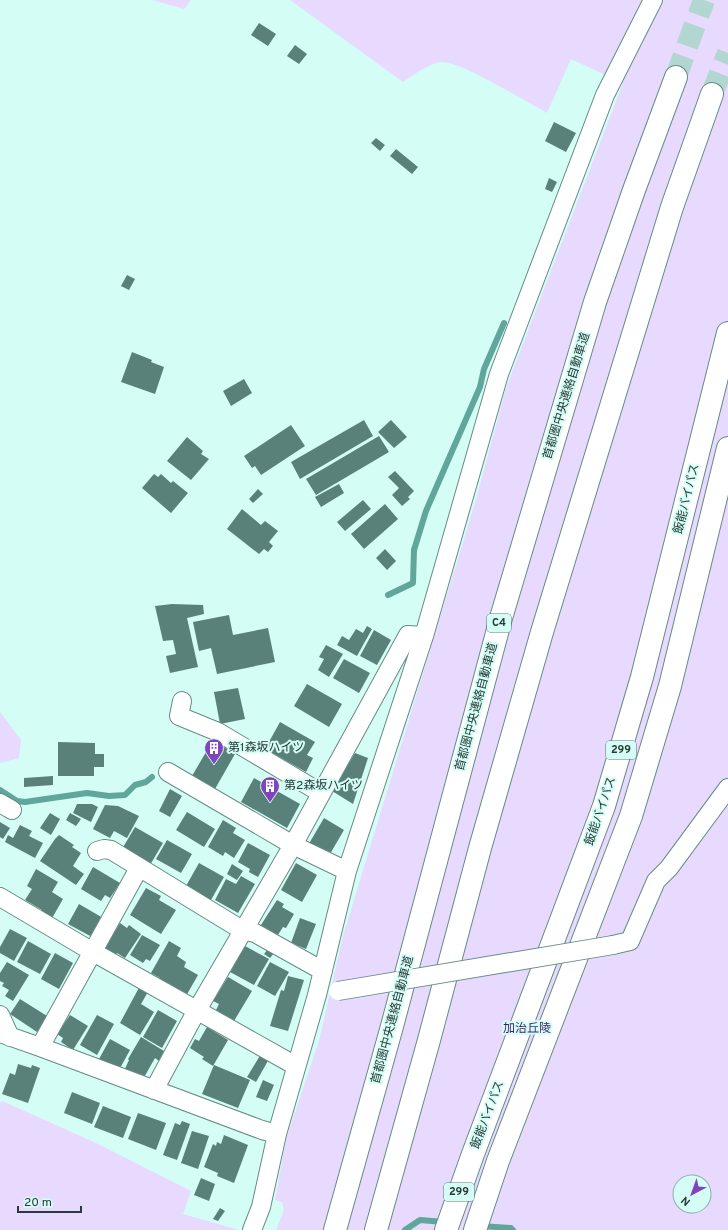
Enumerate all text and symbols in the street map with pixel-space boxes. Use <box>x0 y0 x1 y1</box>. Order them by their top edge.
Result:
street label: 首都圏中央連絡自動車道 <box>540 331 594 461</box>
street label: 飯能バイパス <box>671 462 703 536</box>
road number: C4 <box>487 614 511 632</box>
street label: 首都圏中央連絡自動車道 <box>452 641 502 773</box>
building icon: 第1森坂ハイツ <box>203 737 225 765</box>
place label: 第1森坂ハイツ <box>228 740 304 756</box>
road number: 299 <box>606 741 636 759</box>
street label: 飯能バイパス <box>582 774 620 848</box>
building icon: 第2森坂ハイツ <box>259 775 281 803</box>
place label: 第2森坂ハイツ <box>284 778 363 794</box>
street label: 首都圏中央連絡自動車道 <box>368 954 418 1086</box>
park label: 加治丘陵 <box>503 1021 551 1037</box>
street label: 飯能バイパス <box>468 1079 508 1151</box>
north arrow <box>672 1174 712 1214</box>
road number: 299 <box>444 1183 474 1201</box>
scale bar <box>18 1188 81 1214</box>
text: N <box>679 1193 694 1209</box>
text: 20 m <box>24 1195 52 1211</box>

